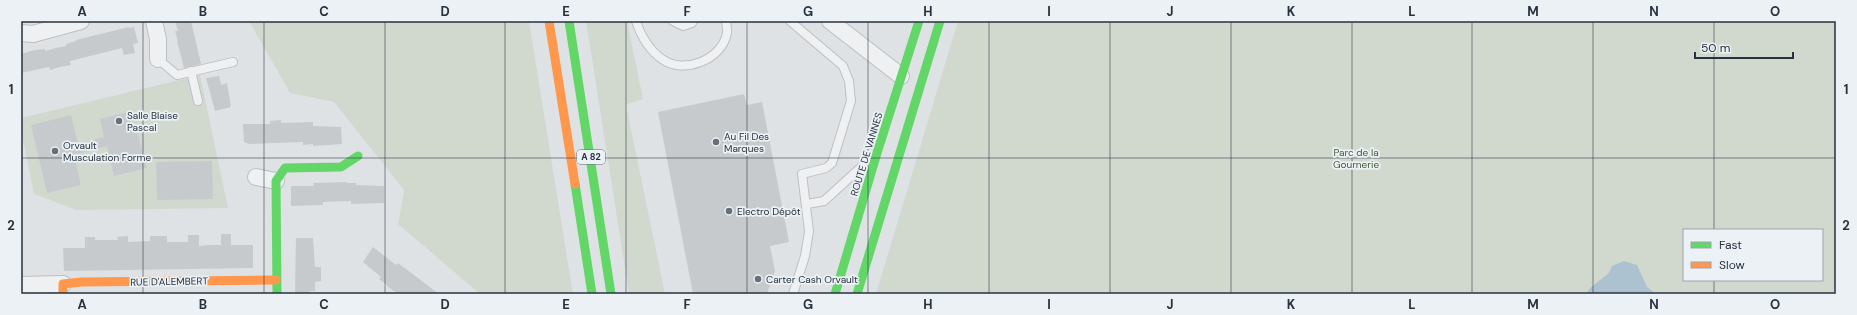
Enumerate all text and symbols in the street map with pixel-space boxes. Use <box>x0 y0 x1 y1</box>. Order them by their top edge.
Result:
text: A <box>77 3 87 20</box>
text: B <box>199 3 207 20</box>
text: C <box>319 3 329 20</box>
text: D <box>440 3 450 20</box>
text: E <box>562 3 570 20</box>
text: F <box>683 3 691 20</box>
text: G <box>803 3 813 20</box>
text: H <box>923 3 933 20</box>
text: I <box>1047 3 1051 20</box>
text: J <box>1166 3 1174 20</box>
text: K <box>1287 3 1296 20</box>
text: L <box>1408 3 1416 20</box>
text: M <box>1527 3 1539 20</box>
text: N <box>1649 3 1659 20</box>
text: O <box>1770 3 1780 20</box>
scale bar <box>1695 34 1793 60</box>
text: 50 m <box>1701 40 1730 56</box>
text: 1 <box>9 81 13 98</box>
text: 1 <box>1844 81 1848 98</box>
place label: Salle Blaise Pascal <box>127 109 178 134</box>
street label: ROUTE DE VANNES <box>848 110 885 198</box>
marker: Salle Blaise Pascal <box>114 116 124 126</box>
place label: Au Fil Des Marques <box>724 130 769 155</box>
marker: Au Fil Des Marques <box>711 137 721 147</box>
place label: Orvault Musculation Forme <box>63 139 151 164</box>
marker: Orvault Musculation Forme <box>50 146 60 156</box>
park label: Parc de la Gournerie <box>1333 146 1379 171</box>
road number: A 82 <box>577 150 605 164</box>
place label: Electro Dépôt <box>737 205 801 218</box>
marker: Electro Dépôt <box>724 206 734 216</box>
text: 2 <box>7 217 15 234</box>
text: 2 <box>1842 217 1850 234</box>
legend <box>1683 229 1823 281</box>
text: Fast <box>1719 237 1742 253</box>
text: Slow <box>1719 257 1745 273</box>
place label: Carter Cash Orvault <box>766 273 858 286</box>
street label: RUE D'ALEMBERT <box>130 274 208 289</box>
marker: Carter Cash Orvault <box>753 274 763 284</box>
text: A <box>77 296 87 313</box>
text: B <box>199 296 207 313</box>
text: C <box>319 296 329 313</box>
text: D <box>440 296 450 313</box>
text: E <box>562 296 570 313</box>
text: F <box>683 296 691 313</box>
text: G <box>803 296 813 313</box>
text: H <box>923 296 933 313</box>
text: I <box>1047 296 1051 313</box>
text: J <box>1166 296 1174 313</box>
text: K <box>1287 296 1296 313</box>
text: L <box>1408 296 1416 313</box>
text: M <box>1527 296 1539 313</box>
text: N <box>1649 296 1659 313</box>
text: O <box>1770 296 1780 313</box>

